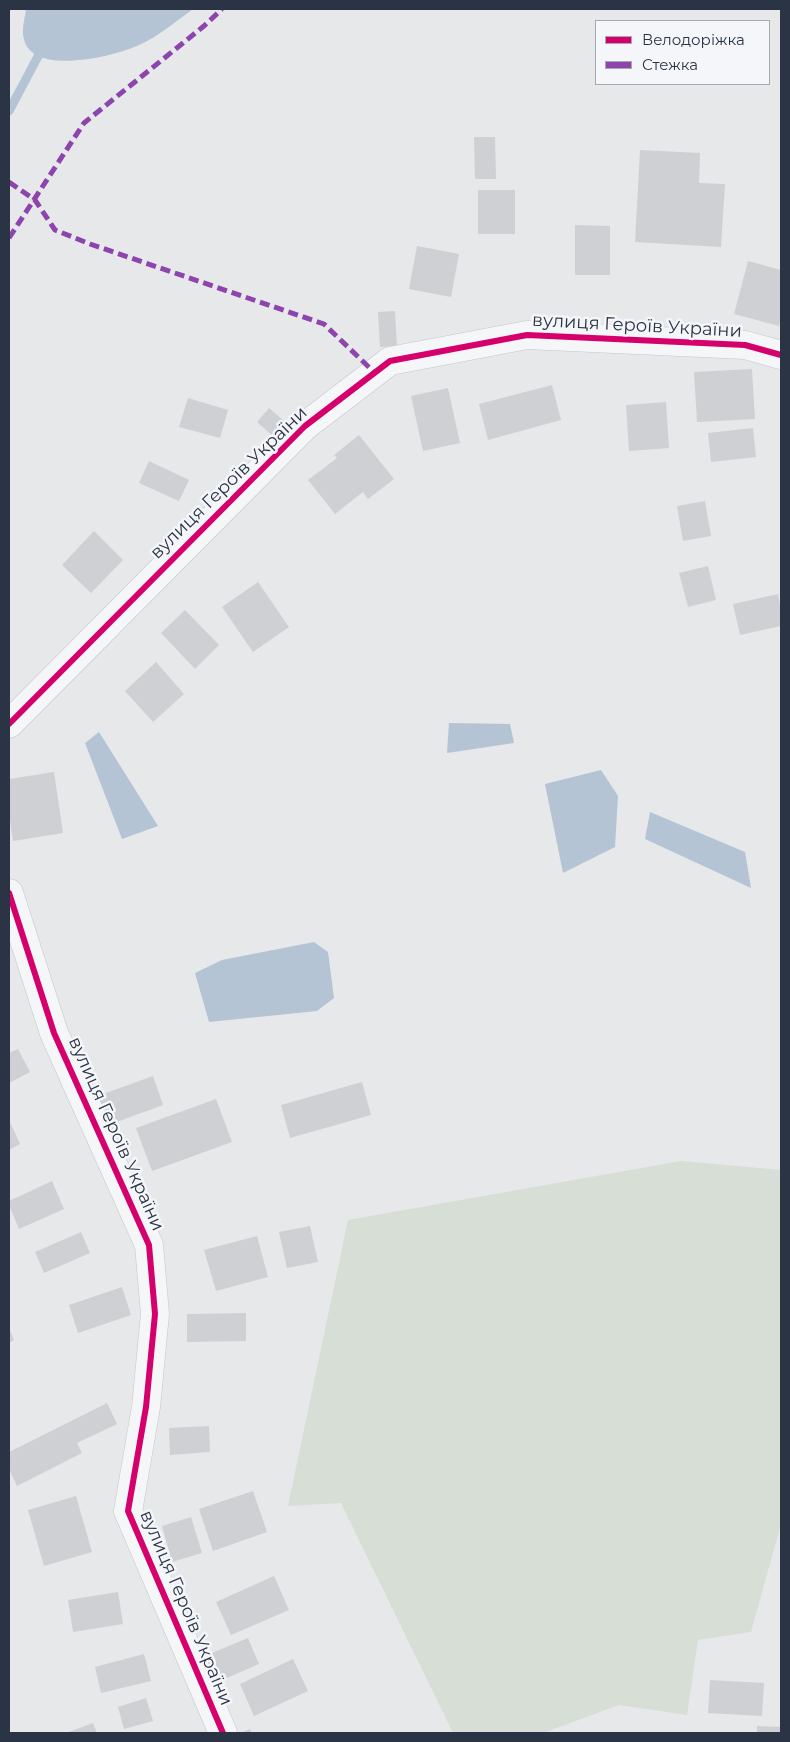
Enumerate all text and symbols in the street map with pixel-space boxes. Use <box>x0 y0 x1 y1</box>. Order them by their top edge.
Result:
legend <box>595 20 770 85</box>
text: Велодоріжка <box>642 30 745 49</box>
text: Стежка <box>642 55 698 74</box>
street label: вулиця Героїв України <box>532 310 742 342</box>
street label: вулиця Героїв України <box>146 402 312 564</box>
street label: вулиця Героїв України <box>63 1034 169 1234</box>
street label: вулиця Героїв України <box>135 1507 237 1709</box>

